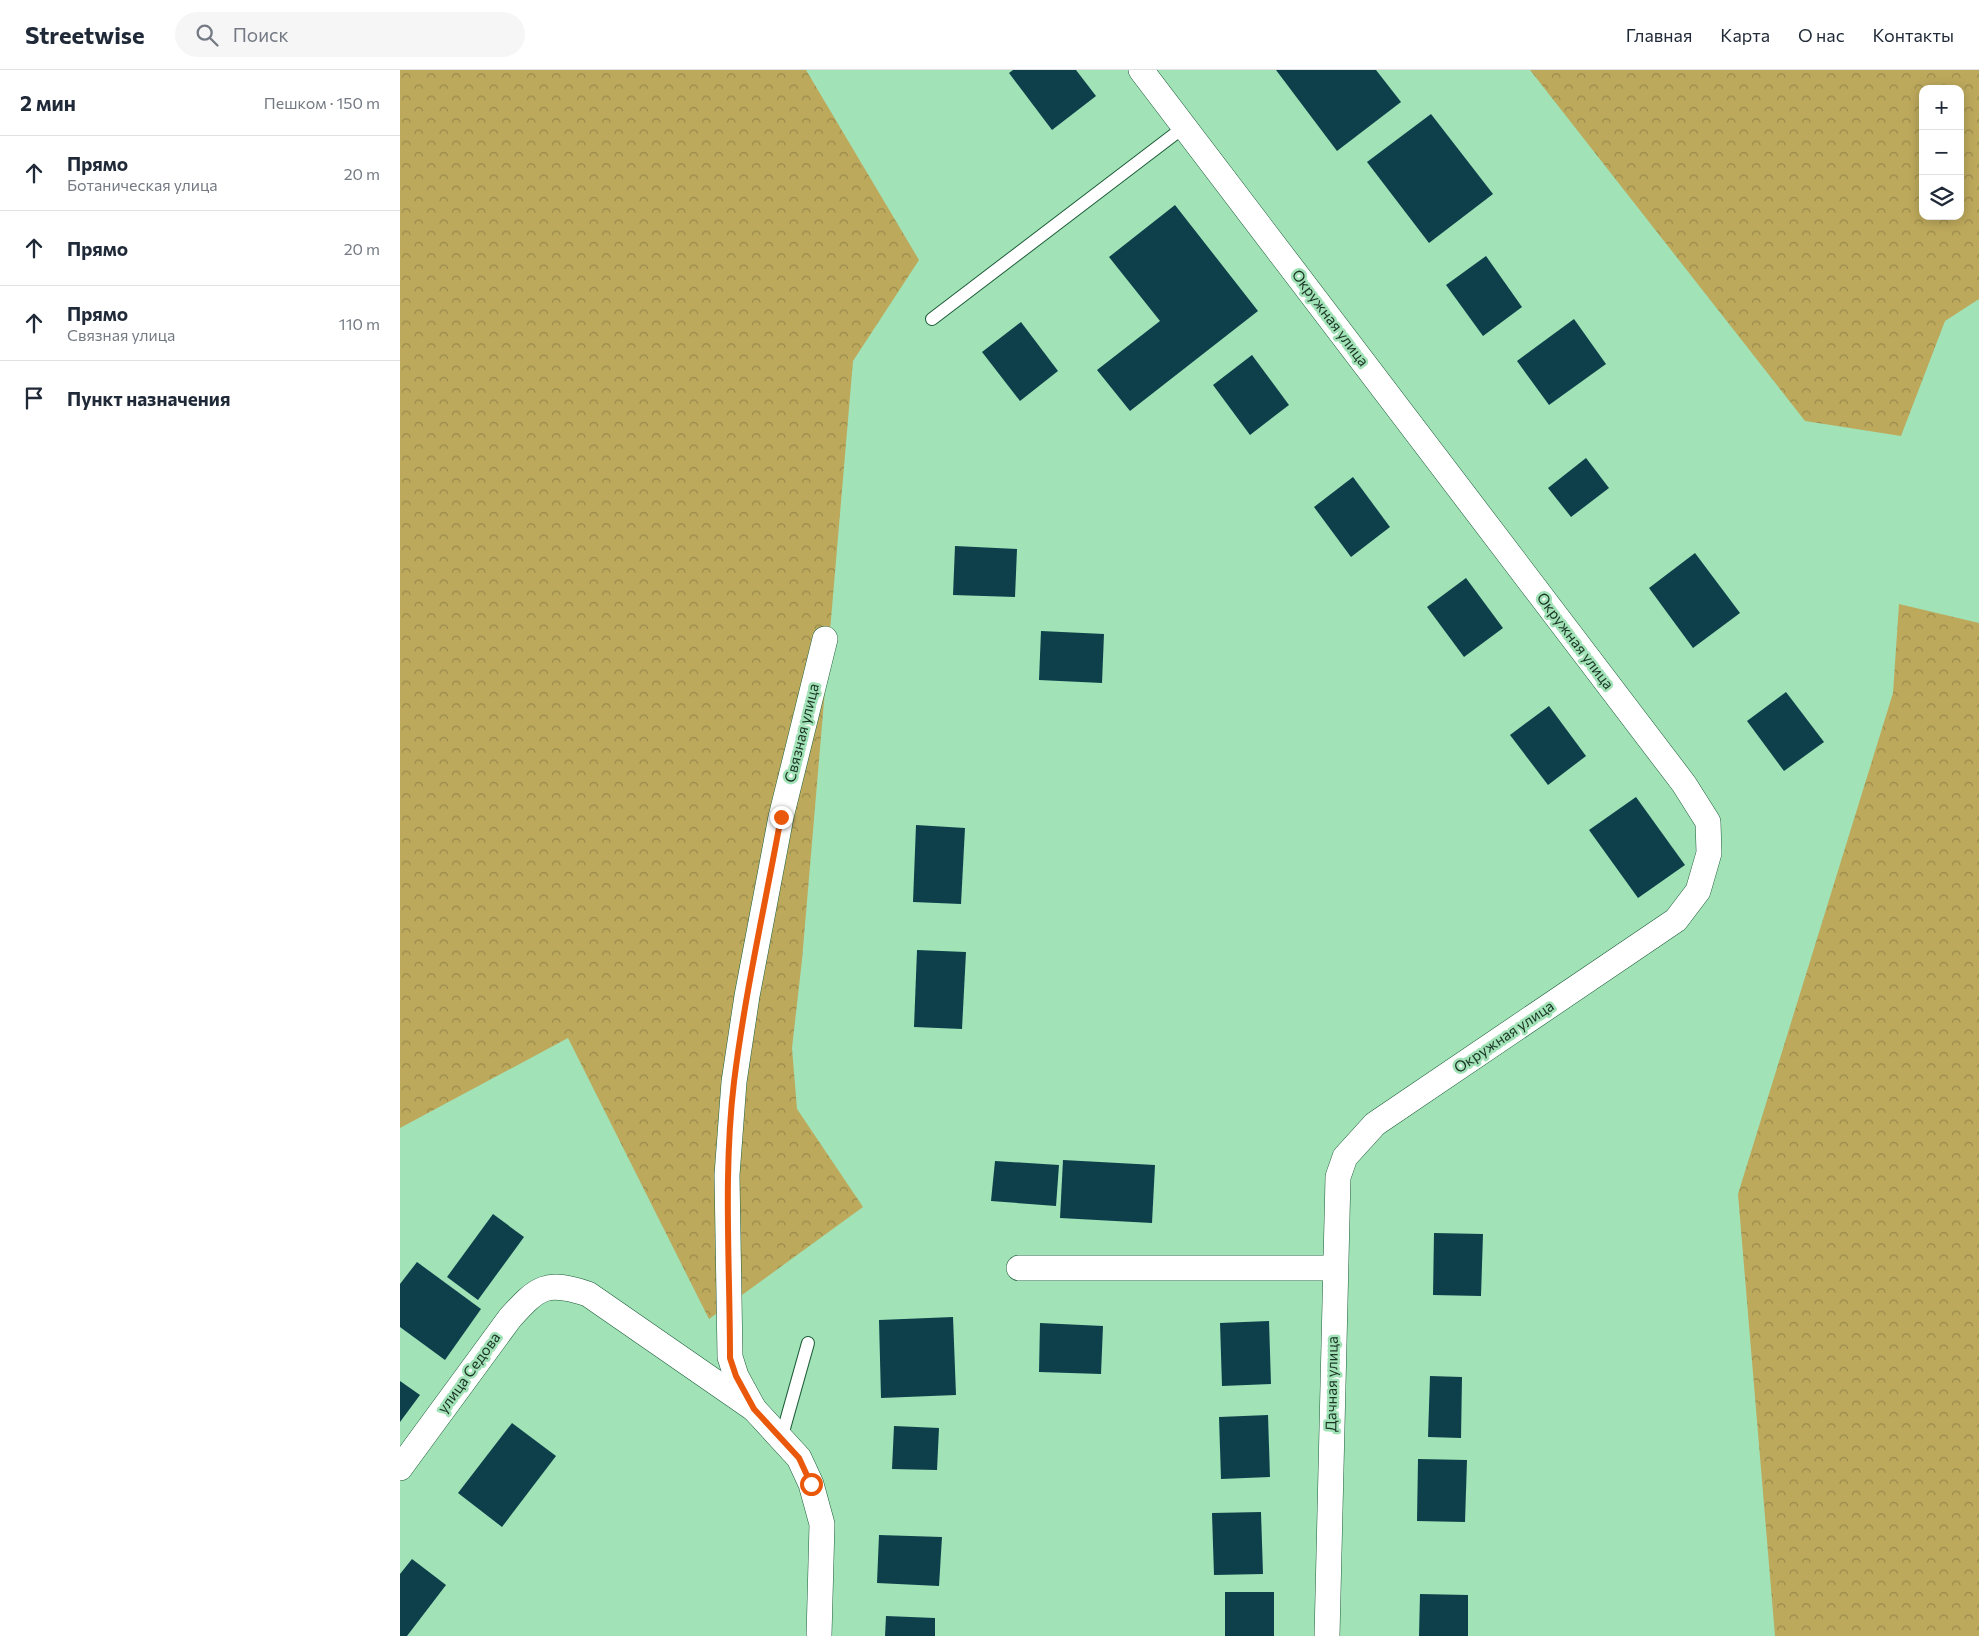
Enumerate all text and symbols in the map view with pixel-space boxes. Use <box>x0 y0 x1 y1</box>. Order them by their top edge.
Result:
search box <box>175 12 525 57</box>
text: Streetwise <box>25 20 145 49</box>
icon: search <box>193 21 221 49</box>
text: Поиск <box>233 23 289 46</box>
text: Главная <box>1626 24 1692 46</box>
text: Карта <box>1720 24 1770 46</box>
text: О нас <box>1798 24 1845 46</box>
text: Контакты <box>1873 24 1954 46</box>
map controls <box>1919 85 1964 220</box>
button: + <box>1919 85 1964 130</box>
text: 2 мин <box>20 90 76 115</box>
text: Пешком · 150 m <box>264 93 380 112</box>
button: − <box>1919 130 1964 175</box>
text: Прямо <box>67 152 128 175</box>
icon: ahead <box>20 159 48 187</box>
text: 20 m <box>344 164 380 183</box>
text: Ботаническая улица <box>67 175 218 194</box>
button: layers <box>1919 175 1964 220</box>
icon: ahead <box>20 234 48 262</box>
text: Прямо <box>67 237 128 260</box>
text: 20 m <box>344 239 380 258</box>
street label: Окружная улица <box>1289 265 1373 369</box>
text: Прямо <box>67 302 128 325</box>
icon: ahead <box>20 309 48 337</box>
text: 110 m <box>339 314 380 333</box>
text: Связная улица <box>67 325 175 344</box>
icon: arrive <box>20 384 48 412</box>
text: Пункт назначения <box>67 387 230 410</box>
street label: Окружная улица <box>1534 588 1618 692</box>
street label: Связная улица <box>780 681 822 784</box>
route end <box>770 806 793 829</box>
street label: Окружная улица <box>1450 996 1557 1076</box>
street label: улица Седова <box>433 1328 504 1416</box>
street label: Дачная улица <box>1321 1336 1341 1432</box>
route start <box>800 1473 823 1496</box>

